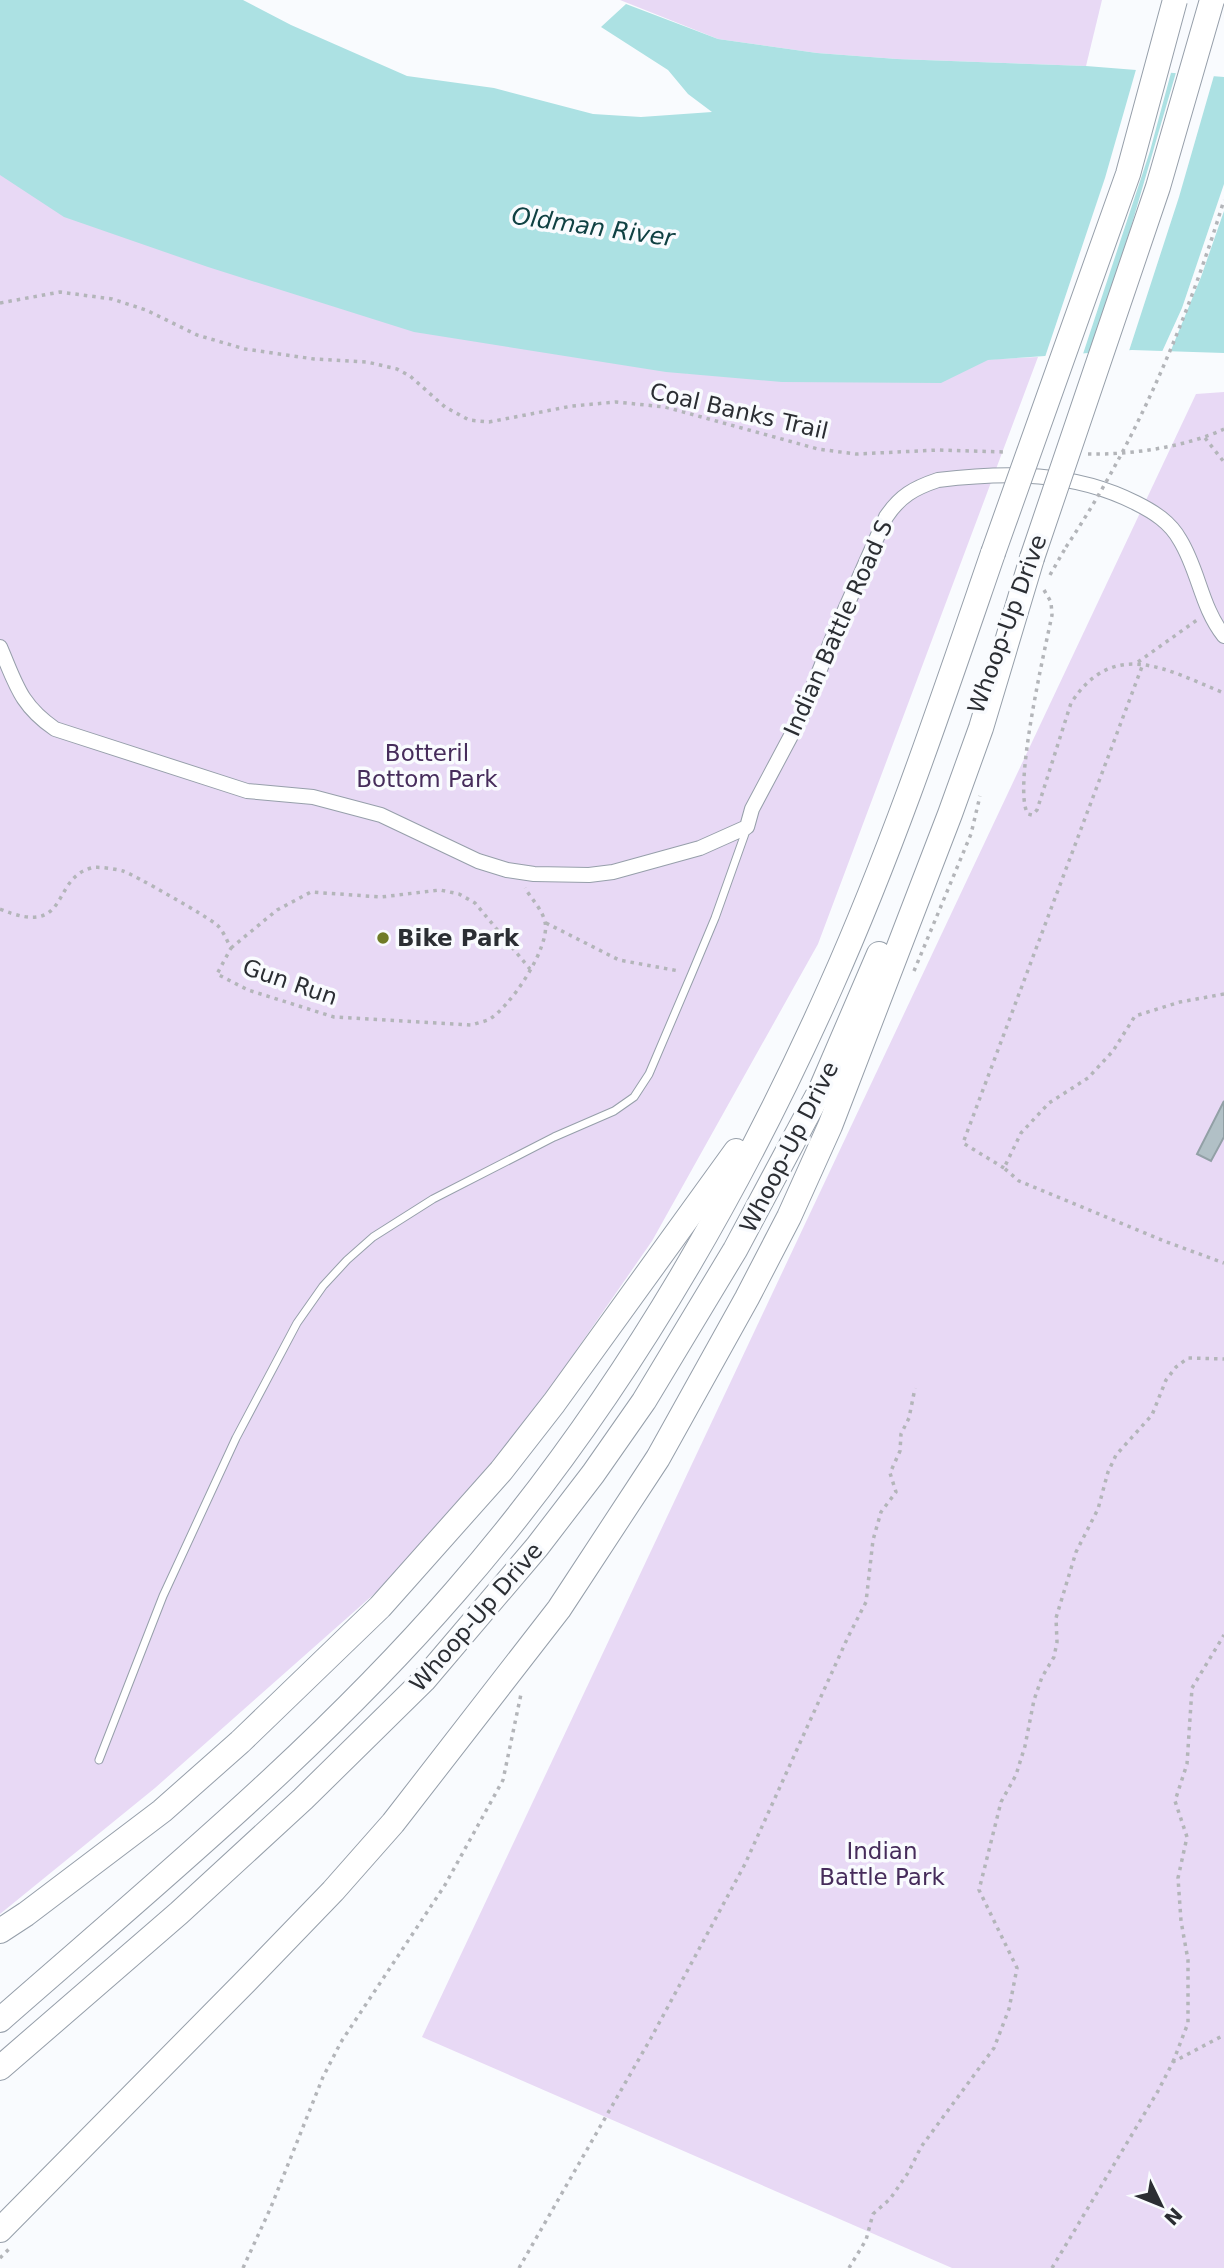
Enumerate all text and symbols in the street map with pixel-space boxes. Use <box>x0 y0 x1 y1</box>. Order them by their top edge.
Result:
water label: Oldman River <box>510 202 678 253</box>
street label: Coal Banks Trail <box>647 378 831 444</box>
street label: Indian Battle Road S <box>779 516 897 740</box>
street label: Whoop-Up Drive <box>963 531 1051 717</box>
park label: Botteril Bottom Park <box>356 740 498 792</box>
place label: Bike Park <box>397 925 520 951</box>
marker: Bike Park <box>375 930 391 946</box>
street label: Gun Run <box>239 954 341 1010</box>
street label: Whoop-Up Drive <box>735 1057 843 1237</box>
street label: Whoop-Up Drive <box>404 1537 548 1697</box>
park label: Indian Battle Park <box>819 1838 945 1890</box>
north arrow <box>1126 2170 1196 2240</box>
text: N <box>1160 2203 1187 2230</box>

